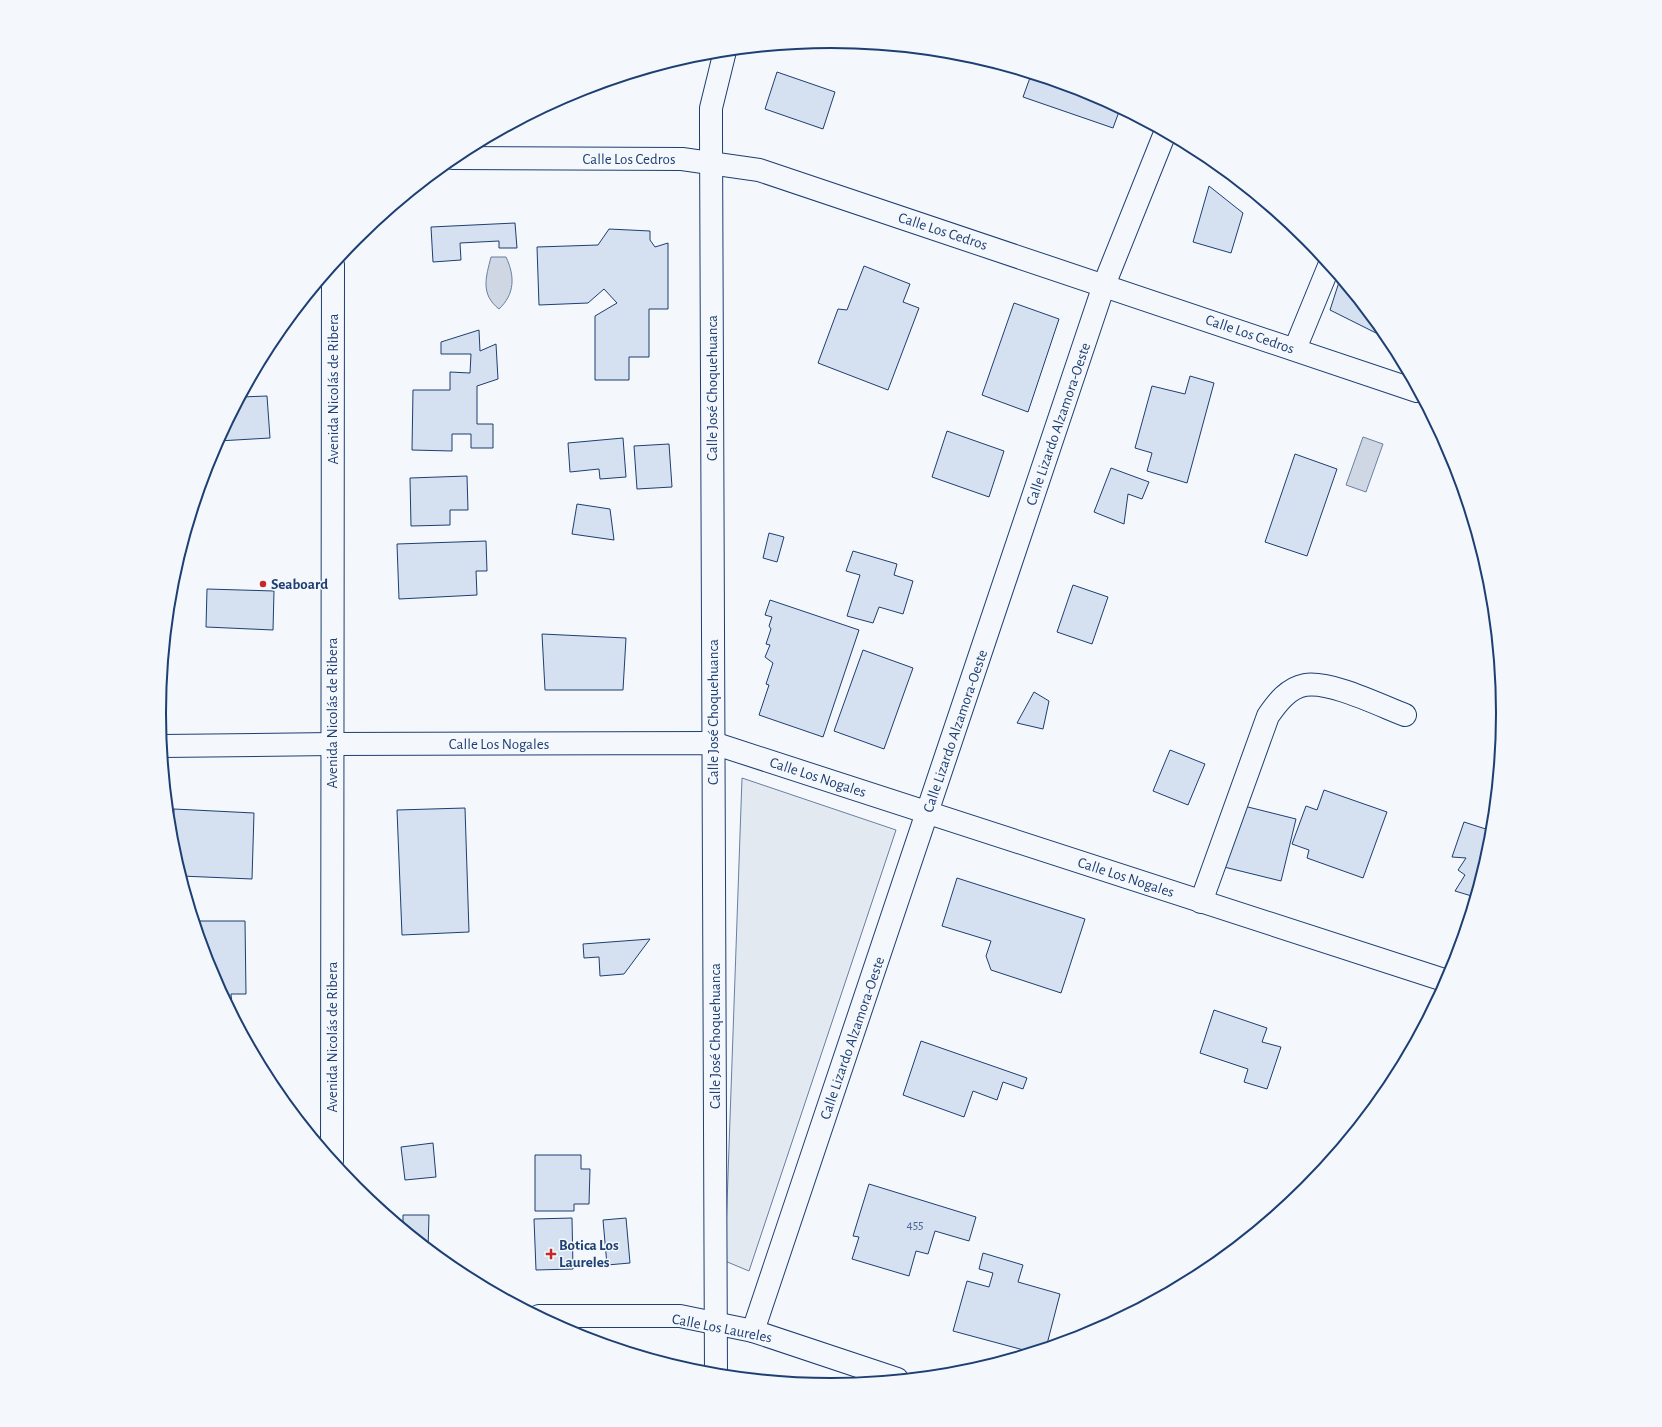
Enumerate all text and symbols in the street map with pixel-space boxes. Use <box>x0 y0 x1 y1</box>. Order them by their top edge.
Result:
street label: Calle Los Cedros <box>583 152 675 167</box>
street label: Calle Los Cedros <box>896 210 989 253</box>
street label: Calle Los Cedros <box>1203 312 1296 357</box>
street label: Avenida Nicolás de Ribera <box>326 313 341 465</box>
street label: Calle José Choquehuanca <box>705 315 720 461</box>
street label: Calle Lizardo Alzamora-Oeste <box>1024 341 1093 507</box>
place label: Seaboard <box>271 577 328 592</box>
marker: Seaboard <box>258 579 268 589</box>
street label: Avenida Nicolás de Ribera <box>325 637 340 789</box>
street label: Calle José Choquehuanca <box>706 639 721 785</box>
street label: Calle Lizardo Alzamora-Oeste <box>921 648 990 814</box>
street label: Calle Los Nogales <box>449 737 549 752</box>
street label: Calle Los Nogales <box>768 755 868 800</box>
street label: Calle Los Nogales <box>1076 855 1176 900</box>
street label: Calle Lizardo Alzamora-Oeste <box>818 955 887 1121</box>
street label: Avenida Nicolás de Ribera <box>325 961 340 1113</box>
street label: Calle José Choquehuanca <box>708 963 723 1109</box>
house number: 455 <box>906 1219 924 1232</box>
place label: Botica Los Laureles <box>559 1238 619 1270</box>
marker: Botica Los Laureles <box>546 1249 556 1259</box>
street label: Calle Los Laureles <box>671 1311 773 1346</box>

